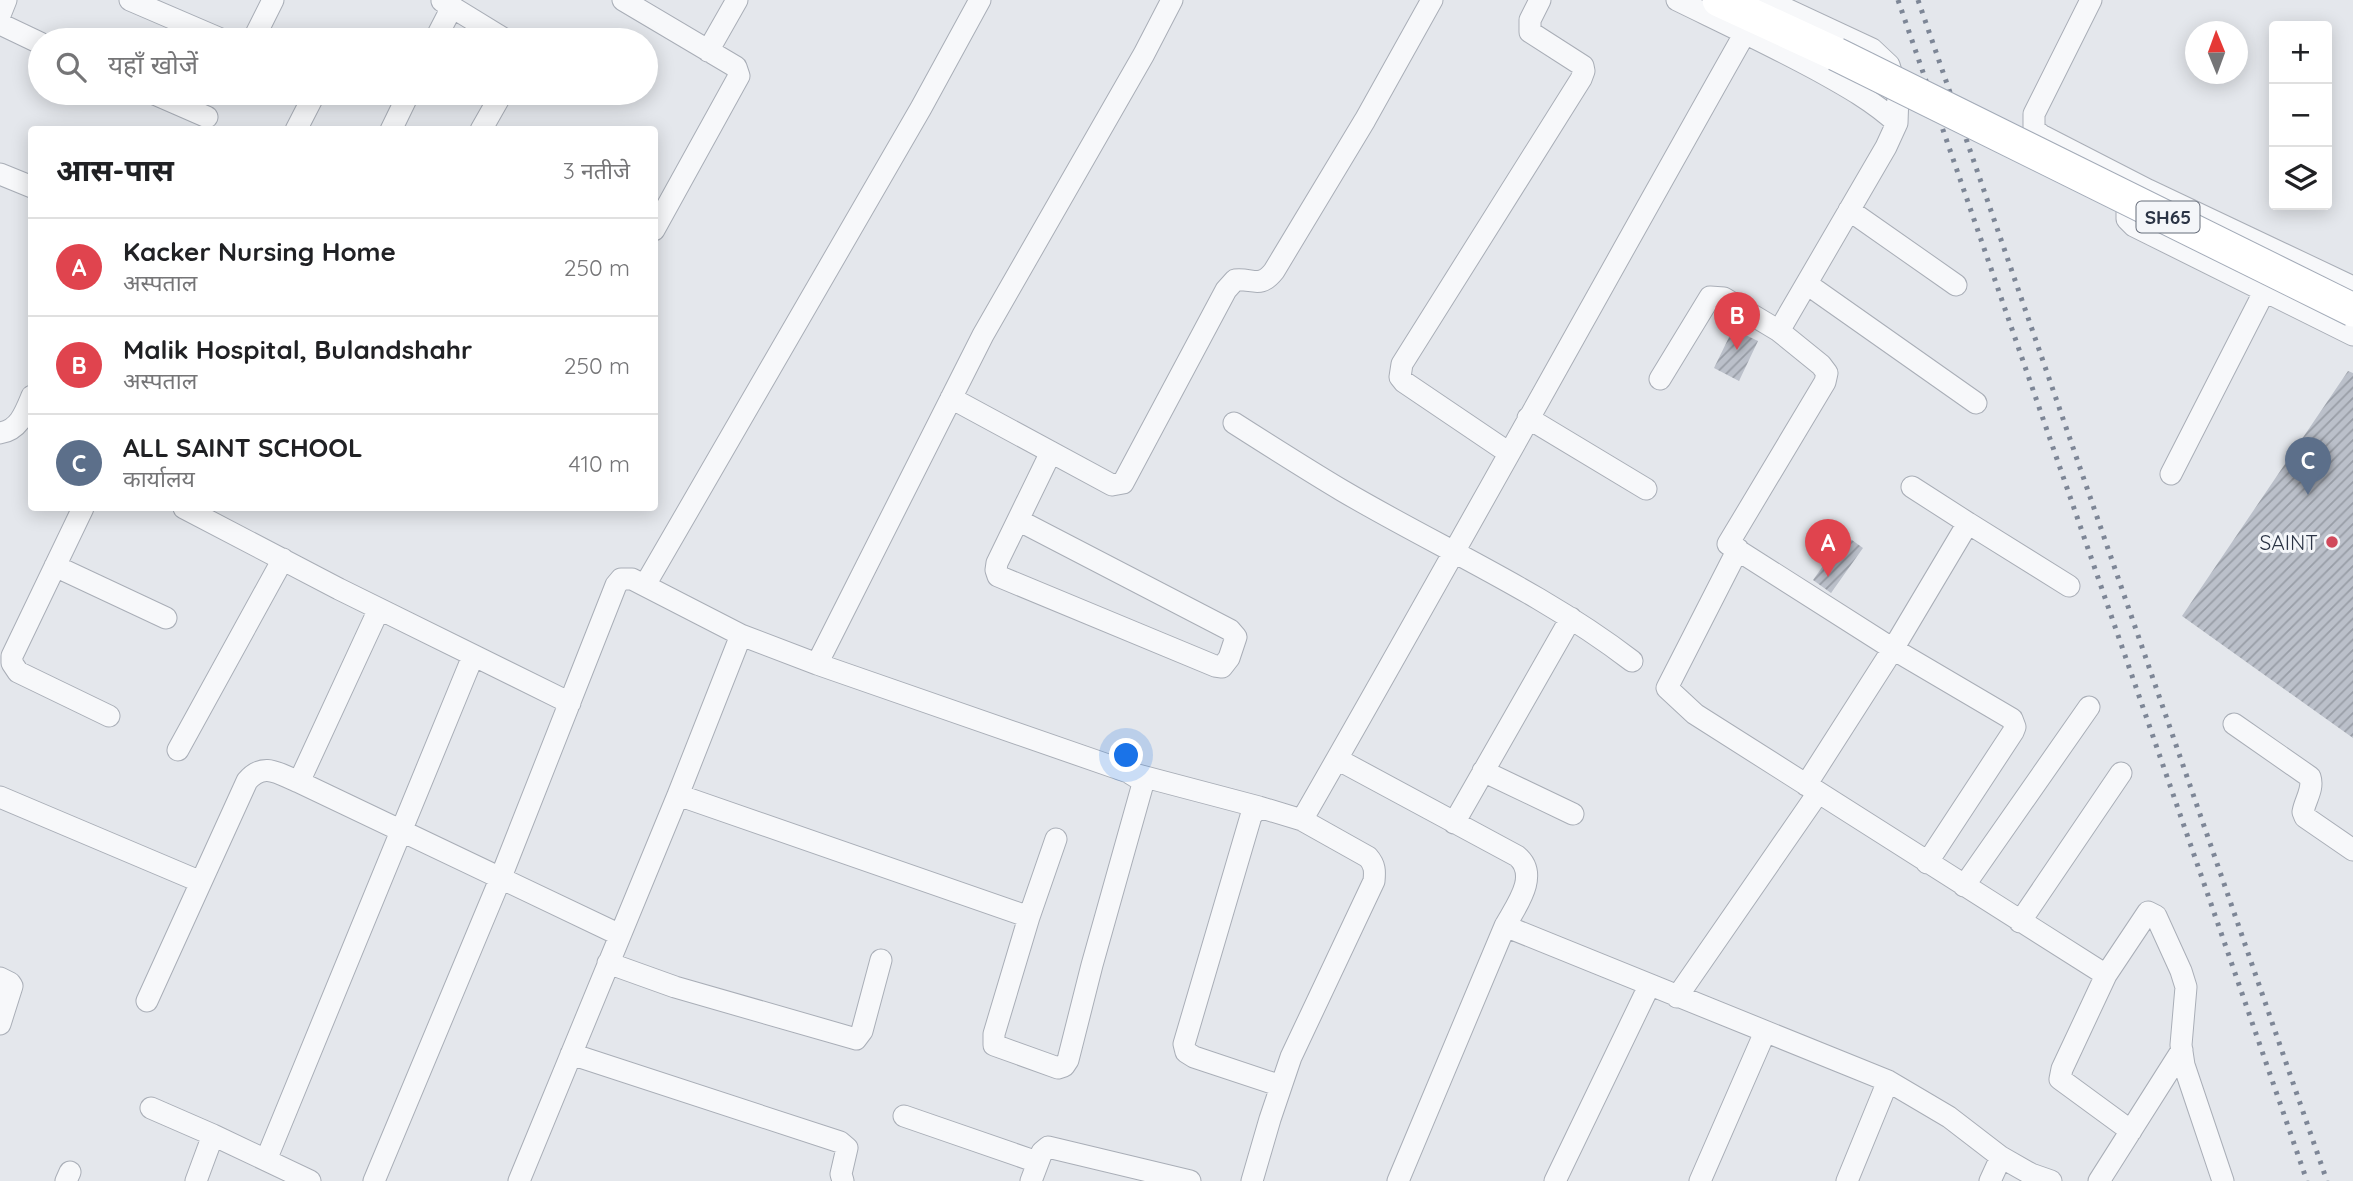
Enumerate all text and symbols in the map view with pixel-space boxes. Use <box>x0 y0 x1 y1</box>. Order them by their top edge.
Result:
north arrow <box>2185 21 2248 84</box>
map controls <box>2269 21 2332 210</box>
button: + <box>2269 21 2332 84</box>
search box <box>28 28 658 105</box>
icon: search <box>52 48 90 86</box>
text: यहाँ खोजें <box>108 48 198 81</box>
button: − <box>2269 84 2332 147</box>
button: layers <box>2269 147 2332 210</box>
text: आस-पास <box>56 151 174 189</box>
text: 3 नतीजे <box>563 156 630 185</box>
road number: SH65 <box>2136 202 2200 232</box>
text: Kacker Nursing Home <box>123 235 396 268</box>
text: A <box>72 253 86 282</box>
text: 250 m <box>564 253 630 282</box>
text: अस्पताल <box>123 268 197 297</box>
pin: B <box>1714 292 1760 350</box>
text: Malik Hospital, Bulandshahr <box>123 333 472 366</box>
text: B <box>71 351 87 380</box>
text: 250 m <box>564 351 630 380</box>
text: अस्पताल <box>123 366 197 395</box>
text: ALL SAINT SCHOOL <box>123 431 363 464</box>
pin: C <box>2285 437 2331 495</box>
text: C <box>72 449 86 478</box>
text: 410 m <box>569 449 630 478</box>
text: कार्यालय <box>123 464 195 493</box>
pin: A <box>1805 519 1851 577</box>
place label: SAINT <box>2259 529 2318 555</box>
marker: SAINT <box>2324 534 2340 550</box>
your location <box>1109 738 1143 772</box>

